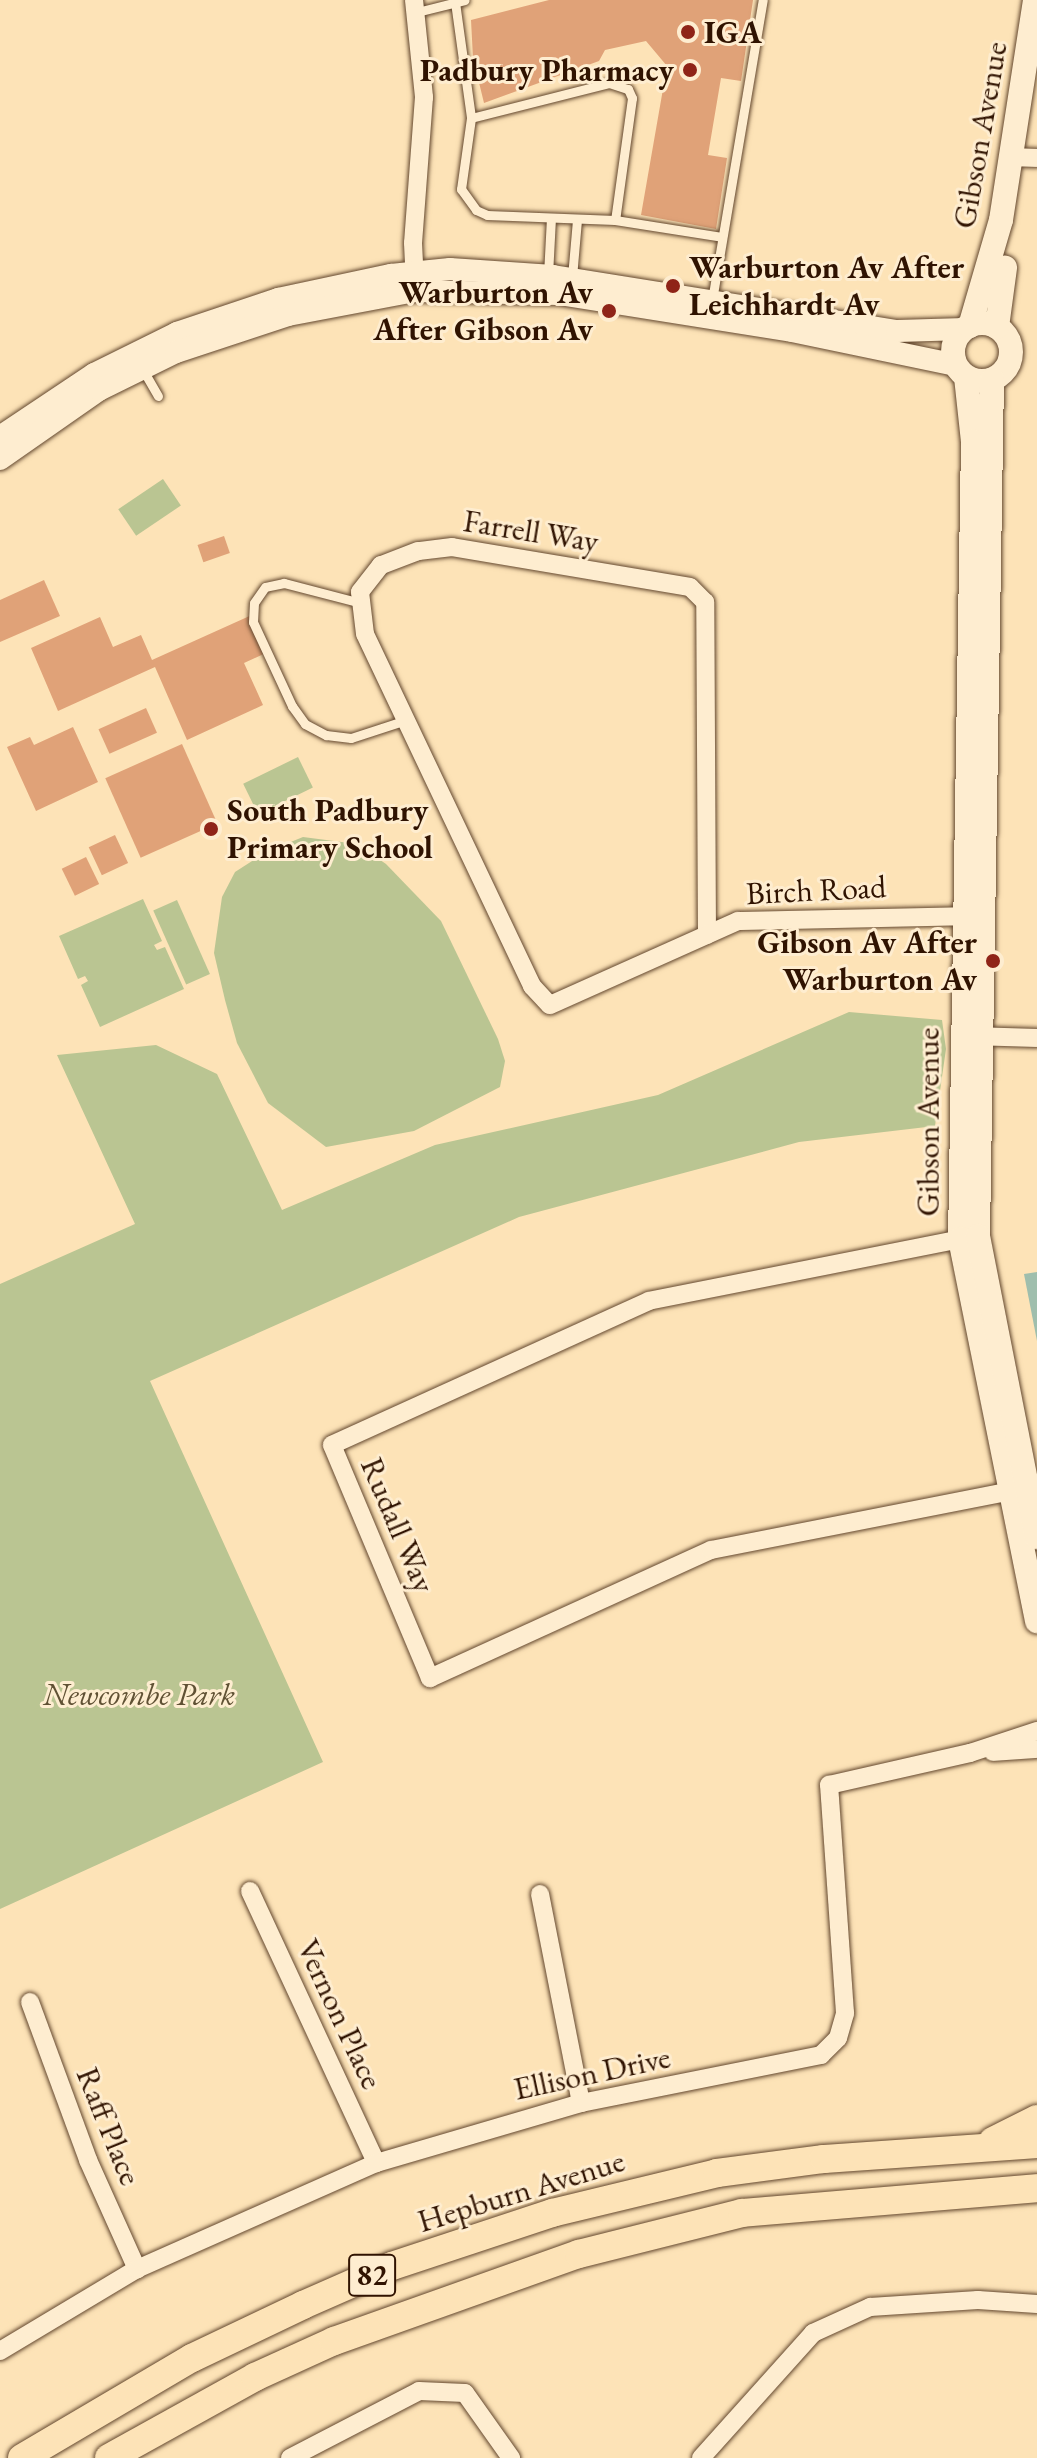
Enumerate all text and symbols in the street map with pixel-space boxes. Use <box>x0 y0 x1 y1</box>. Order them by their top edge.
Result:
place label: IGA <box>704 13 762 51</box>
marker: IGA <box>679 23 697 41</box>
street label: Gibson Avenue <box>945 39 1015 231</box>
place label: Padbury Pharmacy <box>420 51 674 89</box>
marker: Padbury Pharmacy <box>681 61 699 79</box>
place label: Warburton Av After Leichhardt Av <box>689 249 964 324</box>
place label: Warburton Av After Gibson Av <box>373 274 593 349</box>
marker: Warburton Av After Leichhardt Av <box>664 277 682 295</box>
marker: Warburton Av After Gibson Av <box>600 302 618 320</box>
street label: Farrell Way <box>461 501 601 561</box>
place label: South Padbury Primary School <box>227 792 433 867</box>
marker: South Padbury Primary School <box>202 820 220 838</box>
street label: Birch Road <box>745 867 887 913</box>
place label: Gibson Av After Warburton Av <box>757 924 977 999</box>
marker: Gibson Av After Warburton Av <box>984 952 1002 970</box>
street label: Gibson Avenue <box>909 1028 947 1216</box>
street label: Rudall Way <box>352 1452 444 1598</box>
park label: Newcombe Park <box>43 1675 235 1713</box>
street label: Vernon Place <box>289 1933 391 2095</box>
street label: Ellison Drive <box>510 2038 674 2108</box>
street label: Raff Place <box>68 2062 150 2190</box>
street label: Hepburn Avenue <box>413 2141 629 2241</box>
road number: 82 <box>348 2249 396 2301</box>

